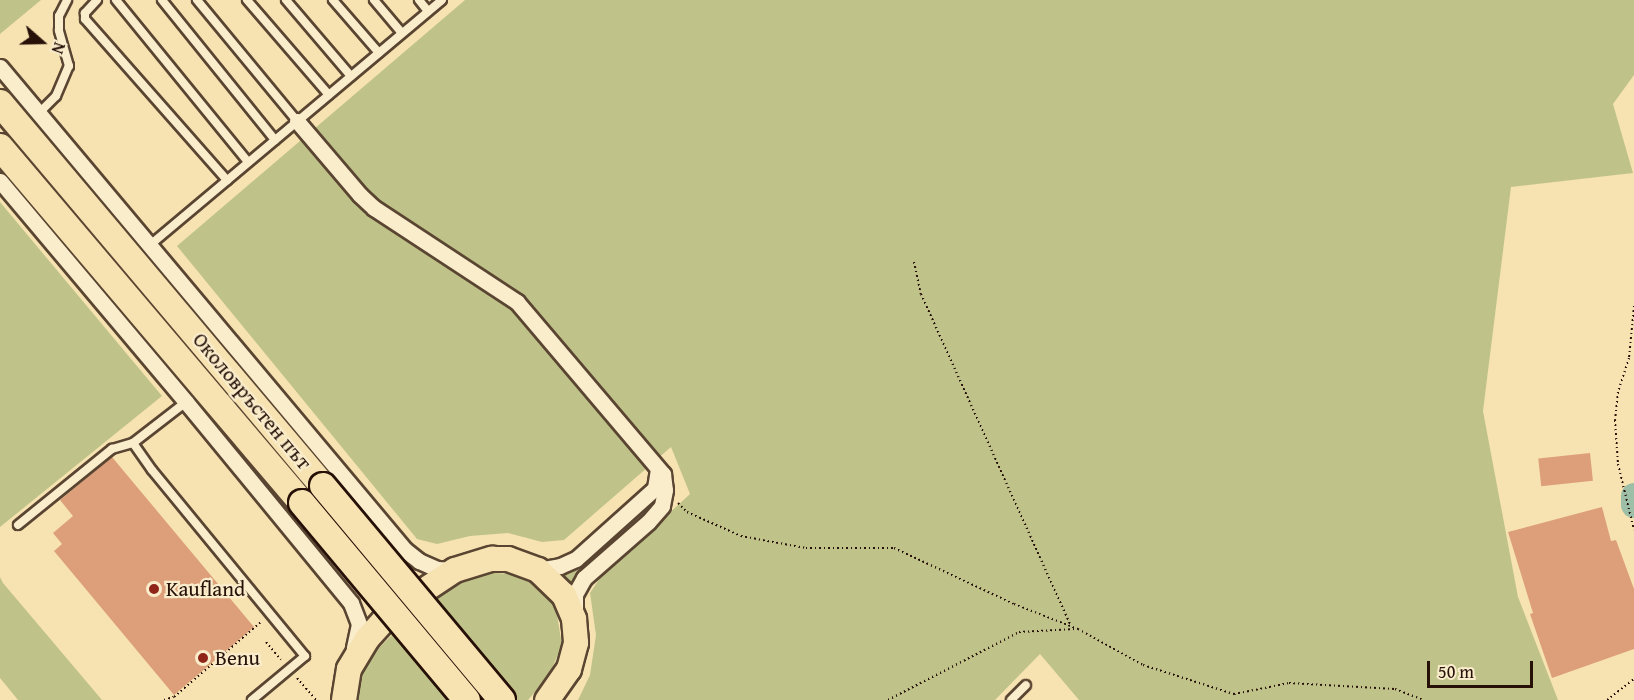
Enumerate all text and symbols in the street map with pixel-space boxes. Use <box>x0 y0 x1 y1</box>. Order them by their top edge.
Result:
north arrow <box>12 12 72 72</box>
text: N <box>46 39 72 57</box>
street label: Околовръстен път <box>187 327 317 475</box>
place label: Kaufland <box>166 576 245 602</box>
marker: Kaufland <box>147 582 161 596</box>
place label: Benu <box>215 645 260 671</box>
scale bar <box>1430 649 1536 687</box>
marker: Benu <box>196 651 210 665</box>
text: 50 m <box>1438 658 1474 685</box>

